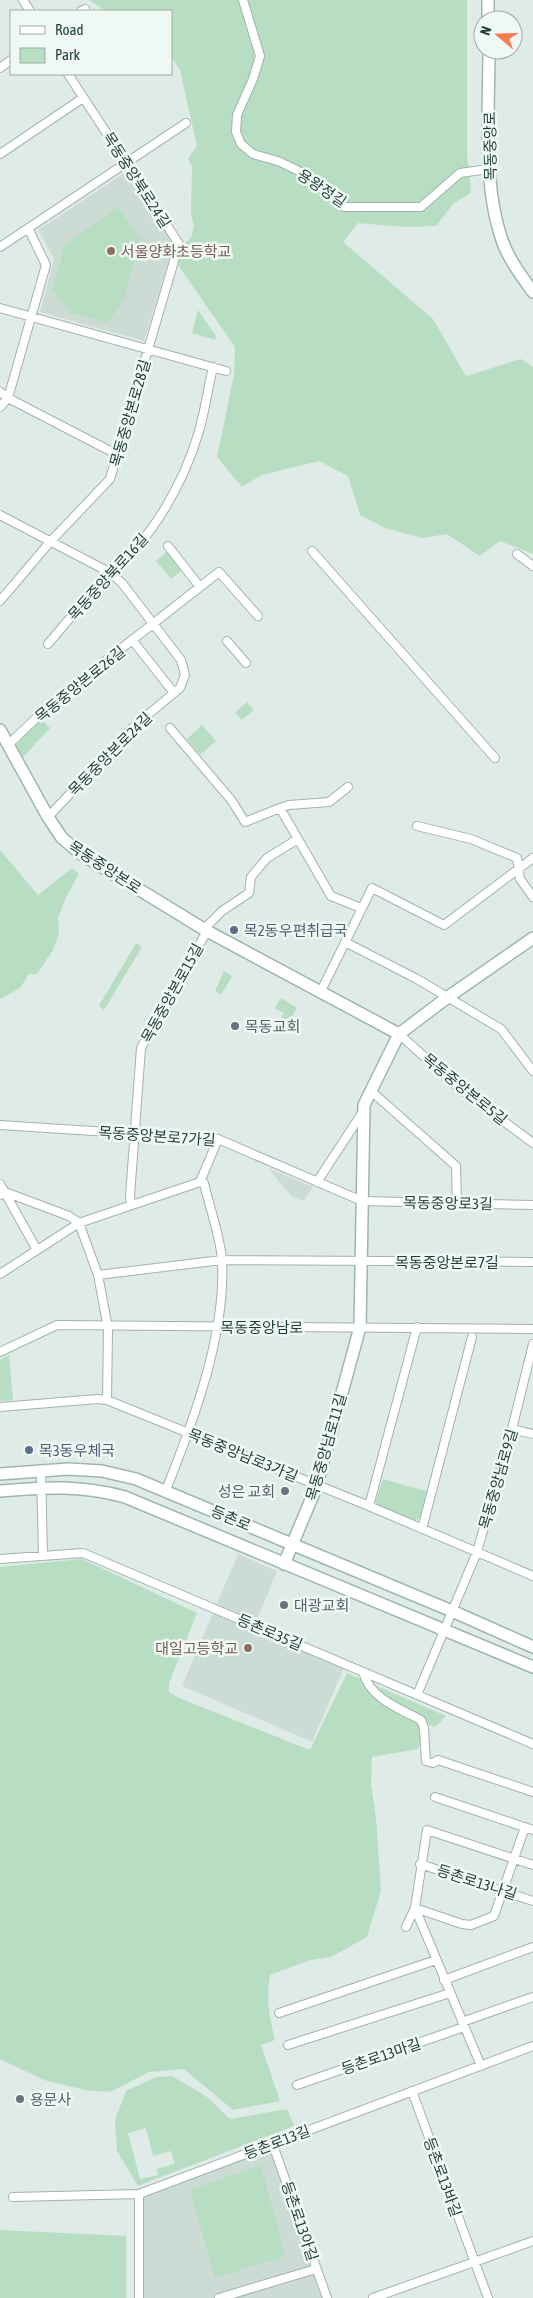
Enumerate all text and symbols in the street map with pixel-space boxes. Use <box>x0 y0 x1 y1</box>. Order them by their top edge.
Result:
legend <box>10 10 172 75</box>
north arrow <box>473 10 523 60</box>
text: Road <box>55 21 84 38</box>
text: N <box>477 24 495 37</box>
text: Park <box>55 46 80 63</box>
street label: 목동중앙로 <box>481 111 499 181</box>
street label: 목동중앙북로24길 <box>100 129 174 231</box>
street label: 용왕정길 <box>294 166 350 210</box>
place label: 서울양화초등학교 <box>121 243 231 260</box>
marker: 서울양화초등학교 <box>105 245 117 257</box>
street label: 목동중앙본로28길 <box>107 357 153 469</box>
street label: 목동중앙북로16길 <box>65 530 151 624</box>
street label: 목동중앙본로26길 <box>32 643 128 725</box>
street label: 목동중앙본로24길 <box>65 709 155 799</box>
street label: 목동중앙본로 <box>66 837 144 897</box>
place label: 목2동우편취급국 <box>244 922 348 939</box>
marker: 목2동우편취급국 <box>228 924 240 936</box>
street label: 목동중앙본로15길 <box>138 940 206 1046</box>
place label: 목동교회 <box>245 1018 300 1035</box>
marker: 목동교회 <box>229 1020 241 1032</box>
street label: 목동중앙본로5길 <box>419 1050 511 1128</box>
street label: 목동중앙본로7가길 <box>98 1123 216 1149</box>
street label: 목동중앙로3길 <box>403 1194 493 1212</box>
street label: 목동중앙본로7길 <box>395 1254 499 1271</box>
street label: 목동중앙남로 <box>221 1319 303 1336</box>
street label: 목동중앙남로11길 <box>303 1391 349 1503</box>
street label: 목동중앙남로3가길 <box>185 1425 301 1485</box>
street label: 목동중앙남로9길 <box>476 1427 520 1531</box>
place label: 목3동우체국 <box>39 1442 115 1459</box>
marker: 목3동우체국 <box>23 1444 35 1456</box>
place label: 성은 교회 <box>218 1483 275 1500</box>
marker: 성은 교회 <box>279 1485 291 1497</box>
street label: 등촌로 <box>209 1502 253 1534</box>
place label: 대광교회 <box>294 1597 349 1614</box>
marker: 대광교회 <box>278 1599 290 1611</box>
street label: 등촌로35길 <box>235 1611 305 1653</box>
place label: 대일고등학교 <box>155 1640 238 1657</box>
marker: 대일고등학교 <box>242 1642 254 1654</box>
street label: 등촌로13나길 <box>435 1861 519 1903</box>
street label: 등촌로13마길 <box>339 2034 423 2078</box>
place label: 용문사 <box>30 2091 72 2108</box>
marker: 용문사 <box>14 2093 26 2105</box>
street label: 등촌로13길 <box>242 2122 312 2162</box>
street label: 등촌로13바길 <box>421 2135 465 2219</box>
street label: 등촌로13아길 <box>278 2179 322 2263</box>

